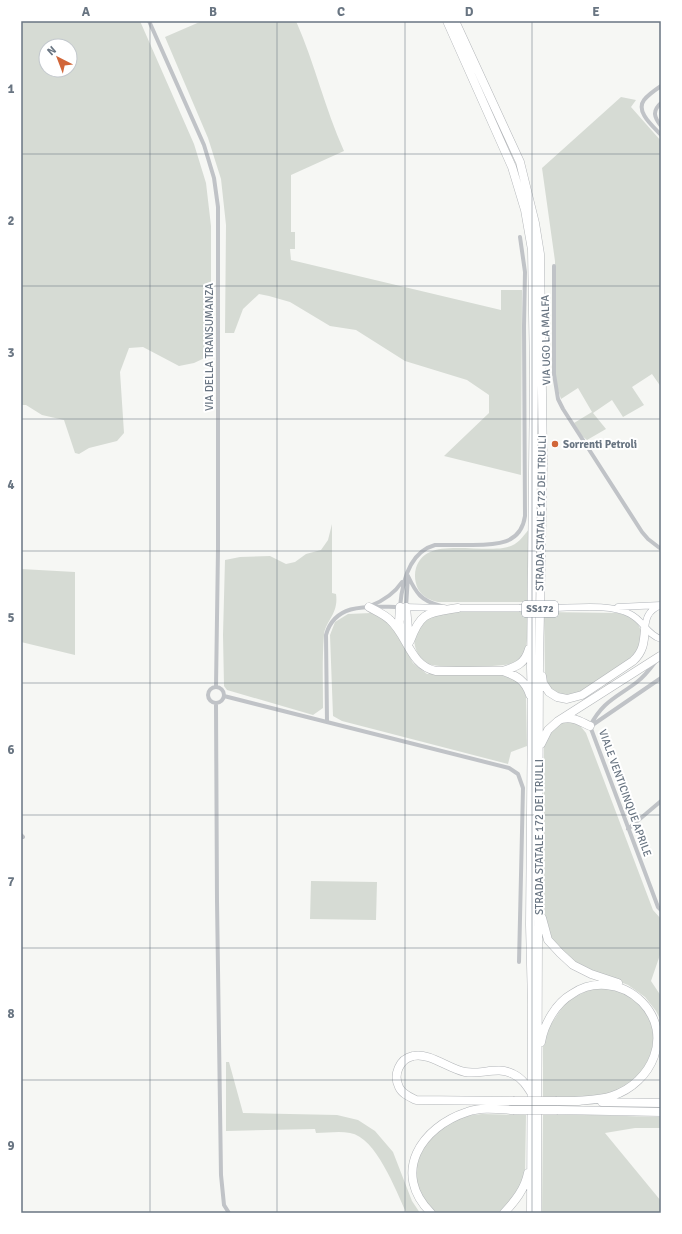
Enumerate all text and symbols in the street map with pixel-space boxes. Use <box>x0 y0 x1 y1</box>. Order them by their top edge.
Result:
text: A <box>82 4 91 20</box>
text: B <box>209 4 217 20</box>
text: C <box>337 4 345 20</box>
text: D <box>465 4 474 20</box>
text: E <box>592 4 600 20</box>
north arrow <box>38 38 78 78</box>
text: N <box>44 44 59 58</box>
text: 1 <box>7 81 15 97</box>
text: 2 <box>7 213 15 229</box>
street label: VIA DELLA TRANSUMANZA <box>203 283 216 411</box>
street label: VIA UGO LA MALFA <box>539 294 553 385</box>
text: 3 <box>7 345 15 361</box>
street label: STRADA STATALE 172 DEI TRULLI <box>533 435 549 591</box>
place label: Sorrenti Petroli <box>563 438 637 451</box>
marker: Sorrenti Petroli <box>550 439 560 449</box>
text: 4 <box>7 477 15 493</box>
road number: SS172 <box>522 601 558 617</box>
text: 5 <box>7 610 15 626</box>
street label: VIALE VENTICINQUE APRILE <box>596 728 654 858</box>
text: 6 <box>7 742 15 758</box>
street label: STRADA STATALE 172 DEI TRULLI <box>533 759 546 915</box>
text: 7 <box>7 874 15 890</box>
text: 8 <box>7 1006 15 1022</box>
text: 9 <box>7 1138 15 1154</box>

